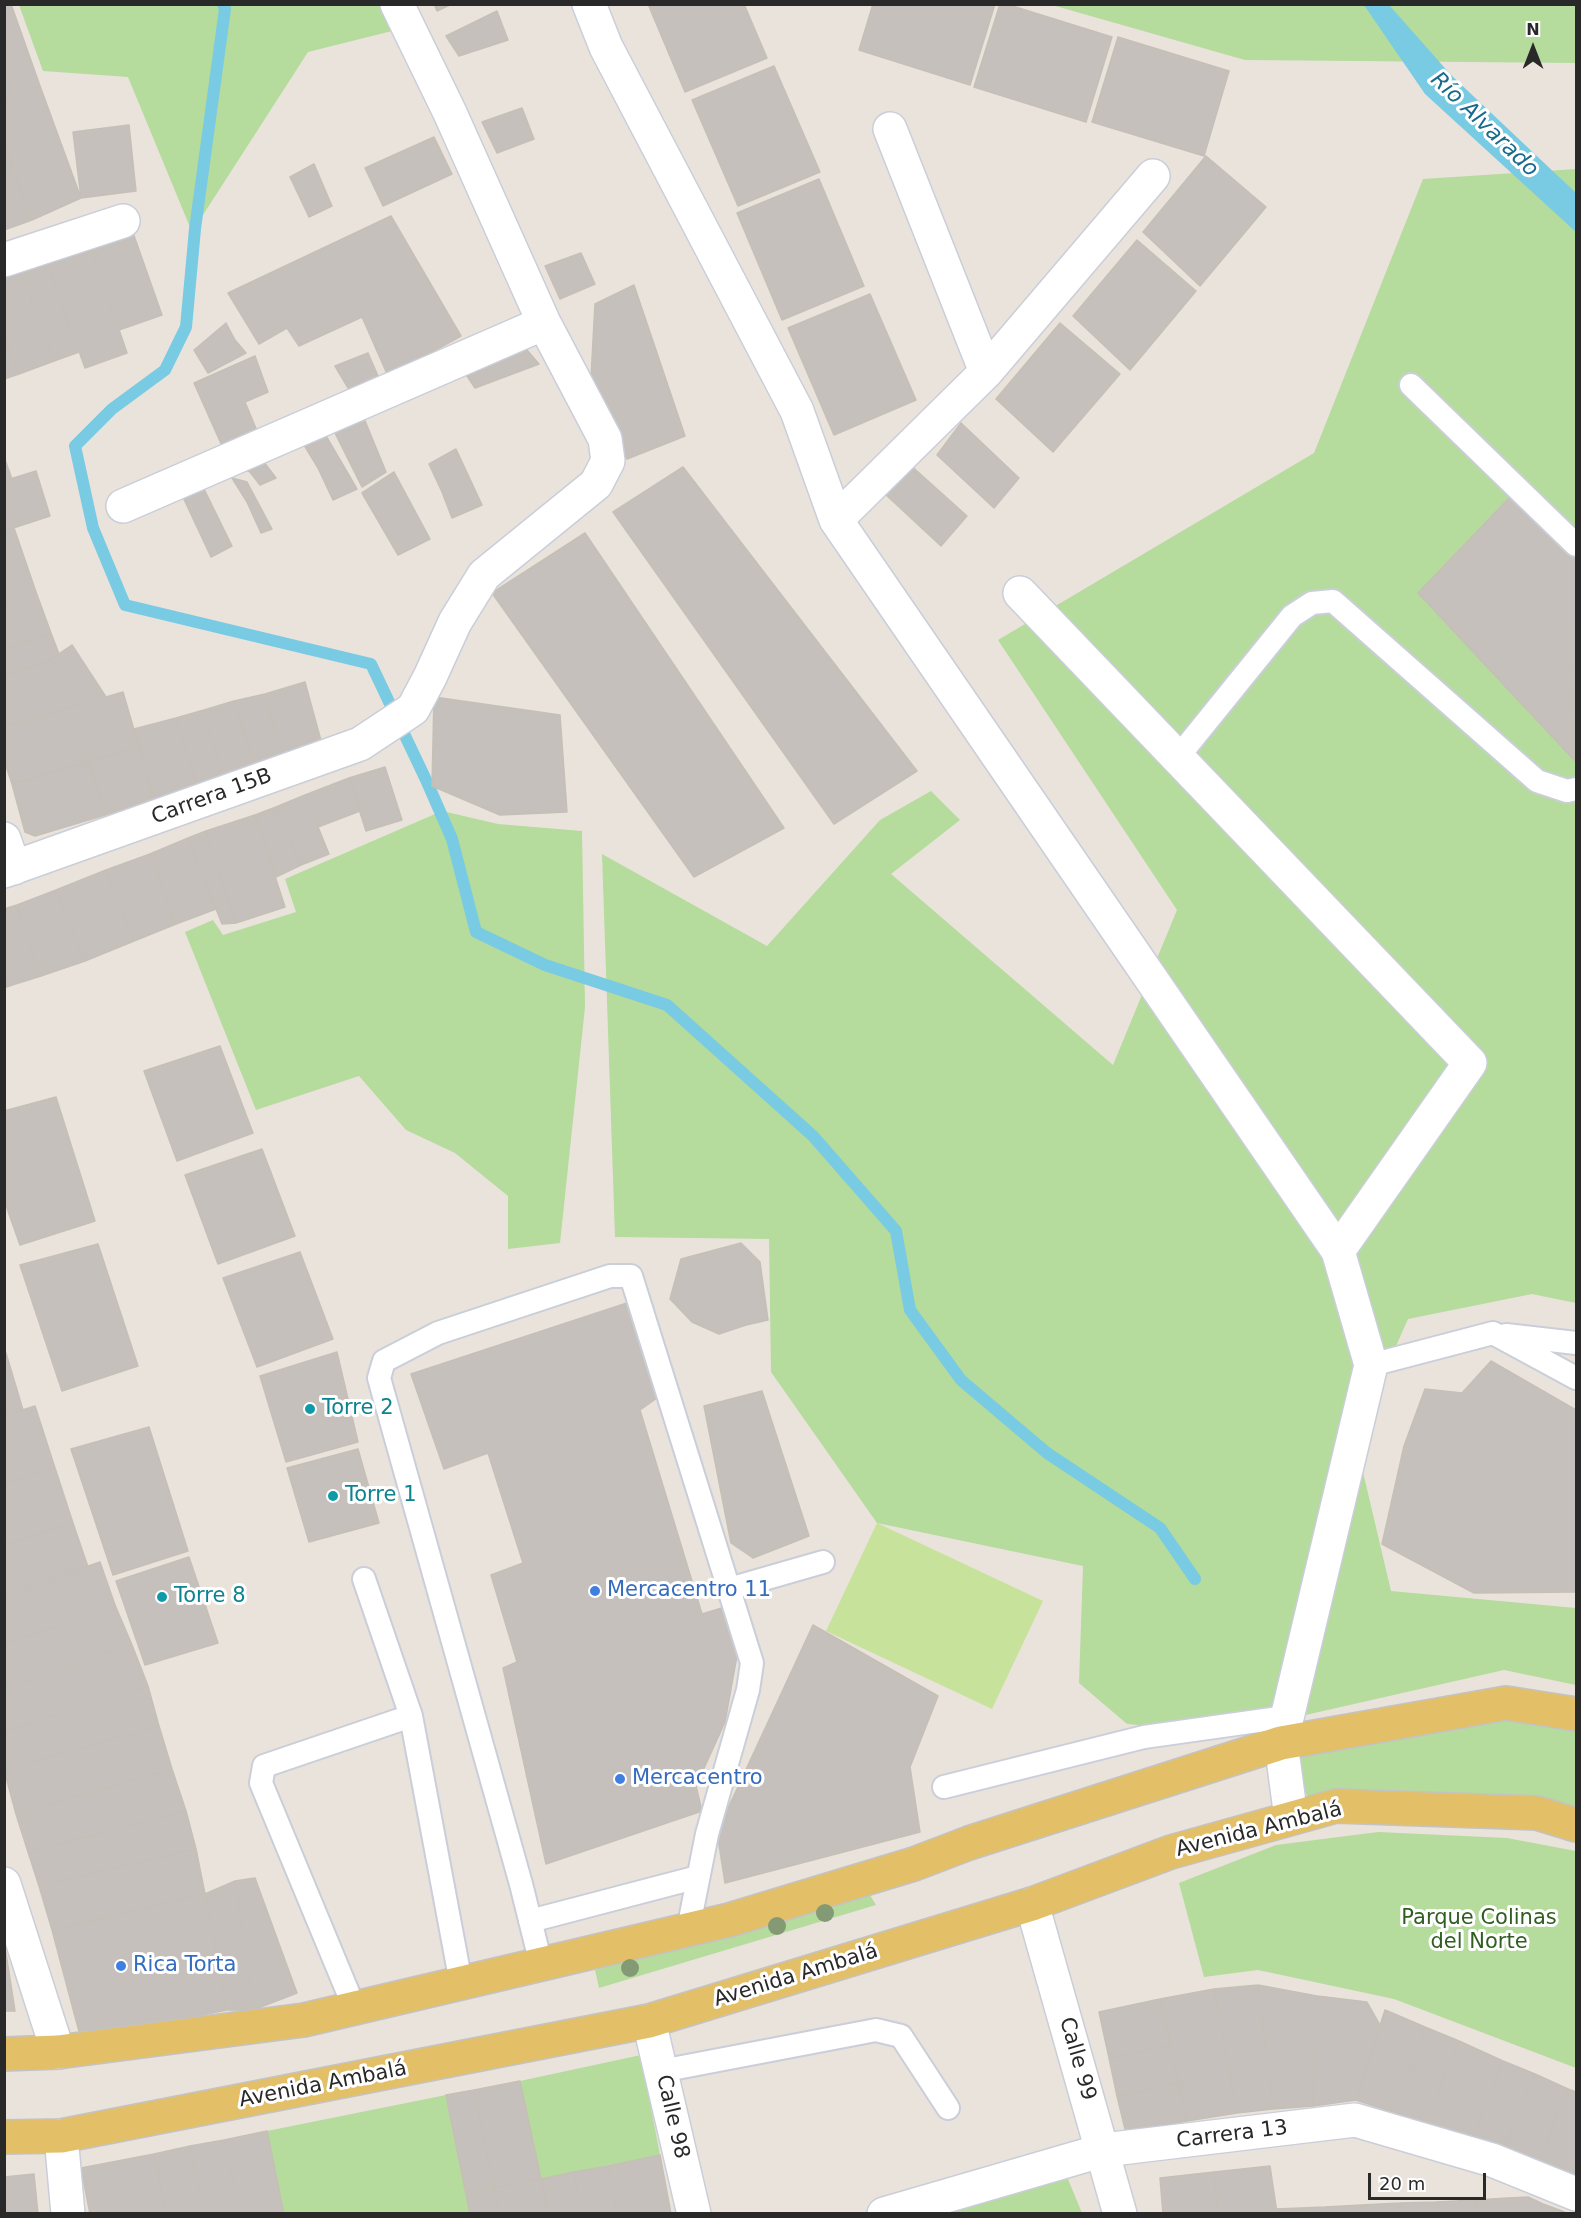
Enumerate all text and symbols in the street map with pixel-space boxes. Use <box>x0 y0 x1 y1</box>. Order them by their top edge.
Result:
north arrow <box>1503 18 1563 78</box>
text: N <box>1526 20 1540 39</box>
water label: Río Alvarado <box>1425 67 1543 183</box>
street label: Carrera 15B <box>148 764 276 830</box>
place label: Torre 2 <box>322 1396 394 1422</box>
marker: Torre 2 <box>303 1402 317 1416</box>
place label: Torre 1 <box>345 1483 417 1509</box>
marker: Torre 1 <box>326 1489 340 1503</box>
place label: Mercacentro 11 <box>607 1578 771 1604</box>
place label: Torre 8 <box>174 1584 246 1610</box>
marker: Mercacentro 11 <box>588 1584 602 1598</box>
marker: Torre 8 <box>155 1590 169 1604</box>
place label: Mercacentro <box>632 1766 763 1792</box>
marker: Mercacentro <box>613 1772 627 1786</box>
street label: Avenida Ambalá <box>1173 1797 1345 1863</box>
park label: Parque Colinas del Norte <box>1401 1906 1557 1956</box>
street label: Avenida Ambalá <box>711 1939 881 2013</box>
place label: Rica Torta <box>133 1953 236 1979</box>
marker: Rica Torta <box>114 1959 128 1973</box>
street label: Calle 99 <box>1053 2014 1101 2104</box>
street label: Avenida Ambalá <box>237 2056 409 2114</box>
street label: Calle 98 <box>650 2073 694 2161</box>
street label: Carrera 13 <box>1175 2116 1289 2154</box>
scale bar <box>1371 2161 1490 2199</box>
text: 20 m <box>1379 2173 1425 2194</box>

